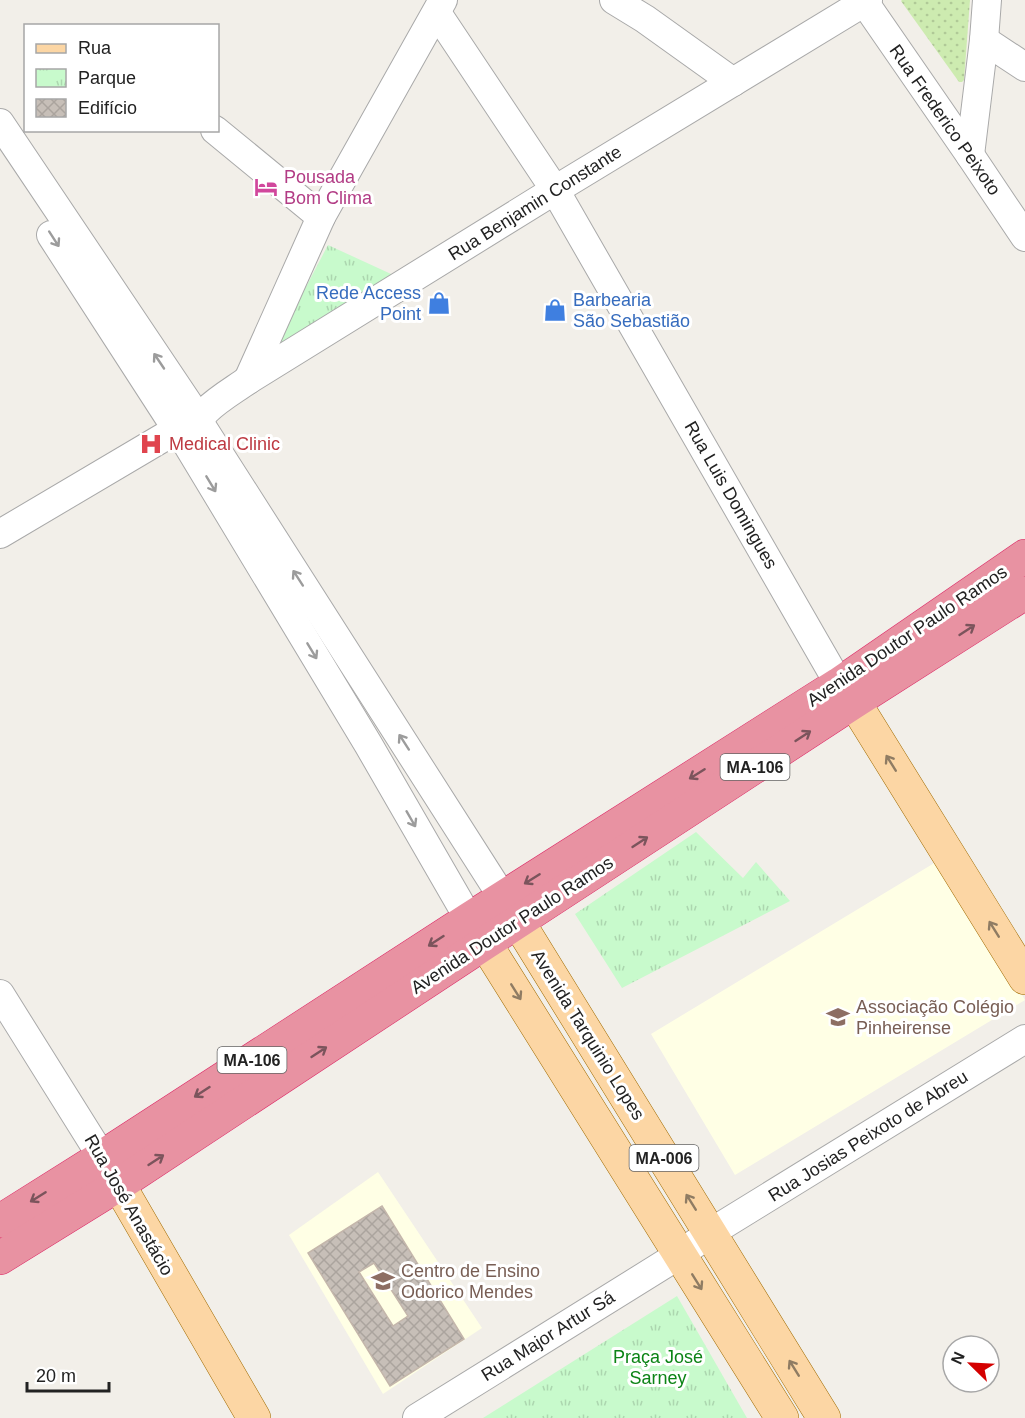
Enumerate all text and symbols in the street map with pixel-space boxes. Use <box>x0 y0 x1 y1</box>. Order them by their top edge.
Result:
legend <box>24 24 219 132</box>
text: Rua <box>78 38 112 58</box>
street label: Rua Frederico Peixoto <box>885 41 1005 199</box>
text: Parque <box>78 68 136 88</box>
text: Edifício <box>78 98 137 118</box>
street label: Rua Benjamin Constante <box>445 141 625 265</box>
place label: Pousada Bom Clima <box>284 167 373 208</box>
hotel icon: Pousada Bom Clima <box>253 174 279 200</box>
one-way arrow <box>49 230 61 247</box>
place label: Rede Access Point <box>316 283 421 324</box>
shop icon: Rede Access Point <box>426 290 452 316</box>
place label: Barbearia São Sebastião <box>573 290 690 331</box>
shop icon: Barbearia São Sebastião <box>542 297 568 323</box>
one-way arrow <box>153 352 166 369</box>
street label: Rua Luis Domingues <box>681 418 781 572</box>
hospital icon: Medical Clinic <box>138 431 164 457</box>
place label: Medical Clinic <box>169 434 280 454</box>
one-way arrow <box>205 475 217 492</box>
street label: Avenida Doutor Paulo Ramos <box>803 561 1011 711</box>
one-way arrow <box>292 570 304 587</box>
one-way arrow <box>958 624 975 636</box>
one-way arrow <box>306 642 318 659</box>
one-way arrow <box>794 729 811 741</box>
one-way arrow <box>397 734 409 751</box>
road number: MA-106 <box>720 754 789 780</box>
one-way arrow <box>885 755 897 772</box>
one-way arrow <box>688 768 705 781</box>
one-way arrow <box>405 810 417 827</box>
one-way arrow <box>631 836 648 848</box>
street label: Avenida Doutor Paulo Ramos <box>407 852 617 998</box>
one-way arrow <box>524 873 541 885</box>
one-way arrow <box>988 920 1001 937</box>
one-way arrow <box>428 935 445 947</box>
street label: Avenida Tarquinio Lopes <box>527 946 649 1124</box>
one-way arrow <box>510 983 522 1000</box>
place label: Associação Colégio Pinheirense <box>856 997 1014 1038</box>
school or university icon: Associação Colégio Pinheirense <box>825 1004 851 1030</box>
one-way arrow <box>310 1046 326 1058</box>
road number: MA-106 <box>218 1047 286 1073</box>
street label: Rua Josias Peixoto de Abreu <box>765 1066 971 1206</box>
one-way arrow <box>194 1087 211 1099</box>
street label: Rua José Anastácio <box>81 1131 177 1279</box>
road number: MA-006 <box>630 1145 698 1171</box>
one-way arrow <box>147 1153 164 1165</box>
one-way arrow <box>30 1192 47 1204</box>
one-way arrow <box>685 1194 697 1211</box>
place label: Centro de Ensino Odorico Mendes <box>401 1261 540 1302</box>
school or university icon: Centro de Ensino Odorico Mendes <box>370 1268 396 1294</box>
one-way arrow <box>691 1273 703 1290</box>
street label: Rua Major Artur Sá <box>478 1286 619 1385</box>
north arrow <box>941 1334 1001 1394</box>
park label: Praça José Sarney <box>613 1347 703 1388</box>
text: N <box>948 1349 968 1367</box>
scale bar <box>27 1355 110 1393</box>
one-way arrow <box>787 1360 799 1377</box>
text: 20 m <box>36 1366 76 1386</box>

